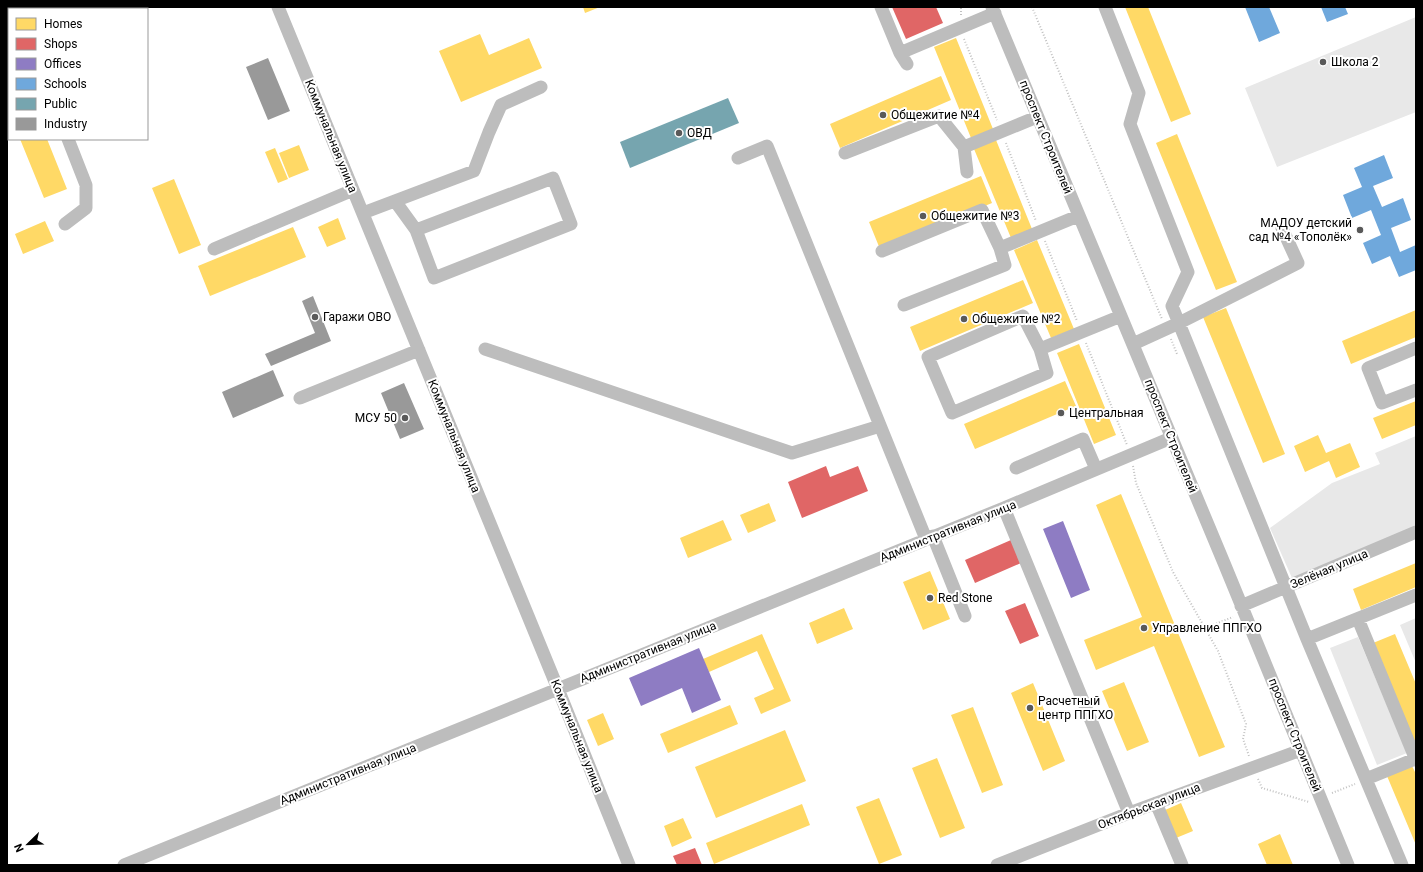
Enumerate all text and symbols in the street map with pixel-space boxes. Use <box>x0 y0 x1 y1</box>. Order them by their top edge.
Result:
legend <box>8 8 148 140</box>
text: Homes <box>44 17 82 31</box>
text: Shops <box>44 37 78 51</box>
place label: Школа 2 <box>1331 55 1379 69</box>
text: Offices <box>44 57 81 71</box>
marker: Школа 2 <box>1318 57 1328 67</box>
text: Schools <box>44 77 87 91</box>
street label: Коммунальная улица <box>302 77 360 195</box>
street label: проспект Строителей <box>1017 78 1075 196</box>
text: Public <box>44 97 77 111</box>
place label: Общежитие №4 <box>891 108 980 122</box>
marker: Общежитие №4 <box>878 110 888 120</box>
text: Industry <box>44 117 88 131</box>
place label: ОВД <box>687 126 712 140</box>
marker: ОВД <box>674 128 684 138</box>
place label: Общежитие №3 <box>931 209 1019 223</box>
marker: Общежитие №3 <box>918 211 928 221</box>
place label: МАДОУ детский сад №4 «Тополёк» <box>1249 216 1352 244</box>
marker: МАДОУ детский сад №4 «Тополёк» <box>1355 225 1365 235</box>
place label: Гаражи ОВО <box>323 310 391 324</box>
marker: Гаражи ОВО <box>310 312 320 322</box>
place label: Общежитие №2 <box>972 312 1061 326</box>
marker: Общежитие №2 <box>959 314 969 324</box>
street label: Коммунальная улица <box>425 377 483 495</box>
street label: проспект Строителей <box>1142 377 1200 495</box>
place label: Центральная <box>1069 406 1144 420</box>
marker: Центральная <box>1056 408 1066 418</box>
place label: МСУ 50 <box>355 411 397 425</box>
marker: МСУ 50 <box>400 413 410 423</box>
street label: Административная улица <box>878 497 1018 565</box>
street label: Зелёная улица <box>1288 546 1370 592</box>
place label: Red Stone <box>938 591 992 605</box>
marker: Red Stone <box>925 593 935 603</box>
street label: Административная улица <box>578 618 718 686</box>
place label: Управление ППГХО <box>1152 621 1262 635</box>
marker: Управление ППГХО <box>1139 623 1149 633</box>
street label: проспект Строителей <box>1266 676 1324 794</box>
street label: Коммунальная улица <box>548 677 606 795</box>
place label: Расчетный центр ППГХО <box>1038 694 1113 722</box>
marker: Расчетный центр ППГХО <box>1025 703 1035 713</box>
street label: Административная улица <box>278 740 418 808</box>
street label: Октябрьская улица <box>1096 780 1202 832</box>
north arrow <box>8 824 48 864</box>
text: N <box>12 841 27 854</box>

